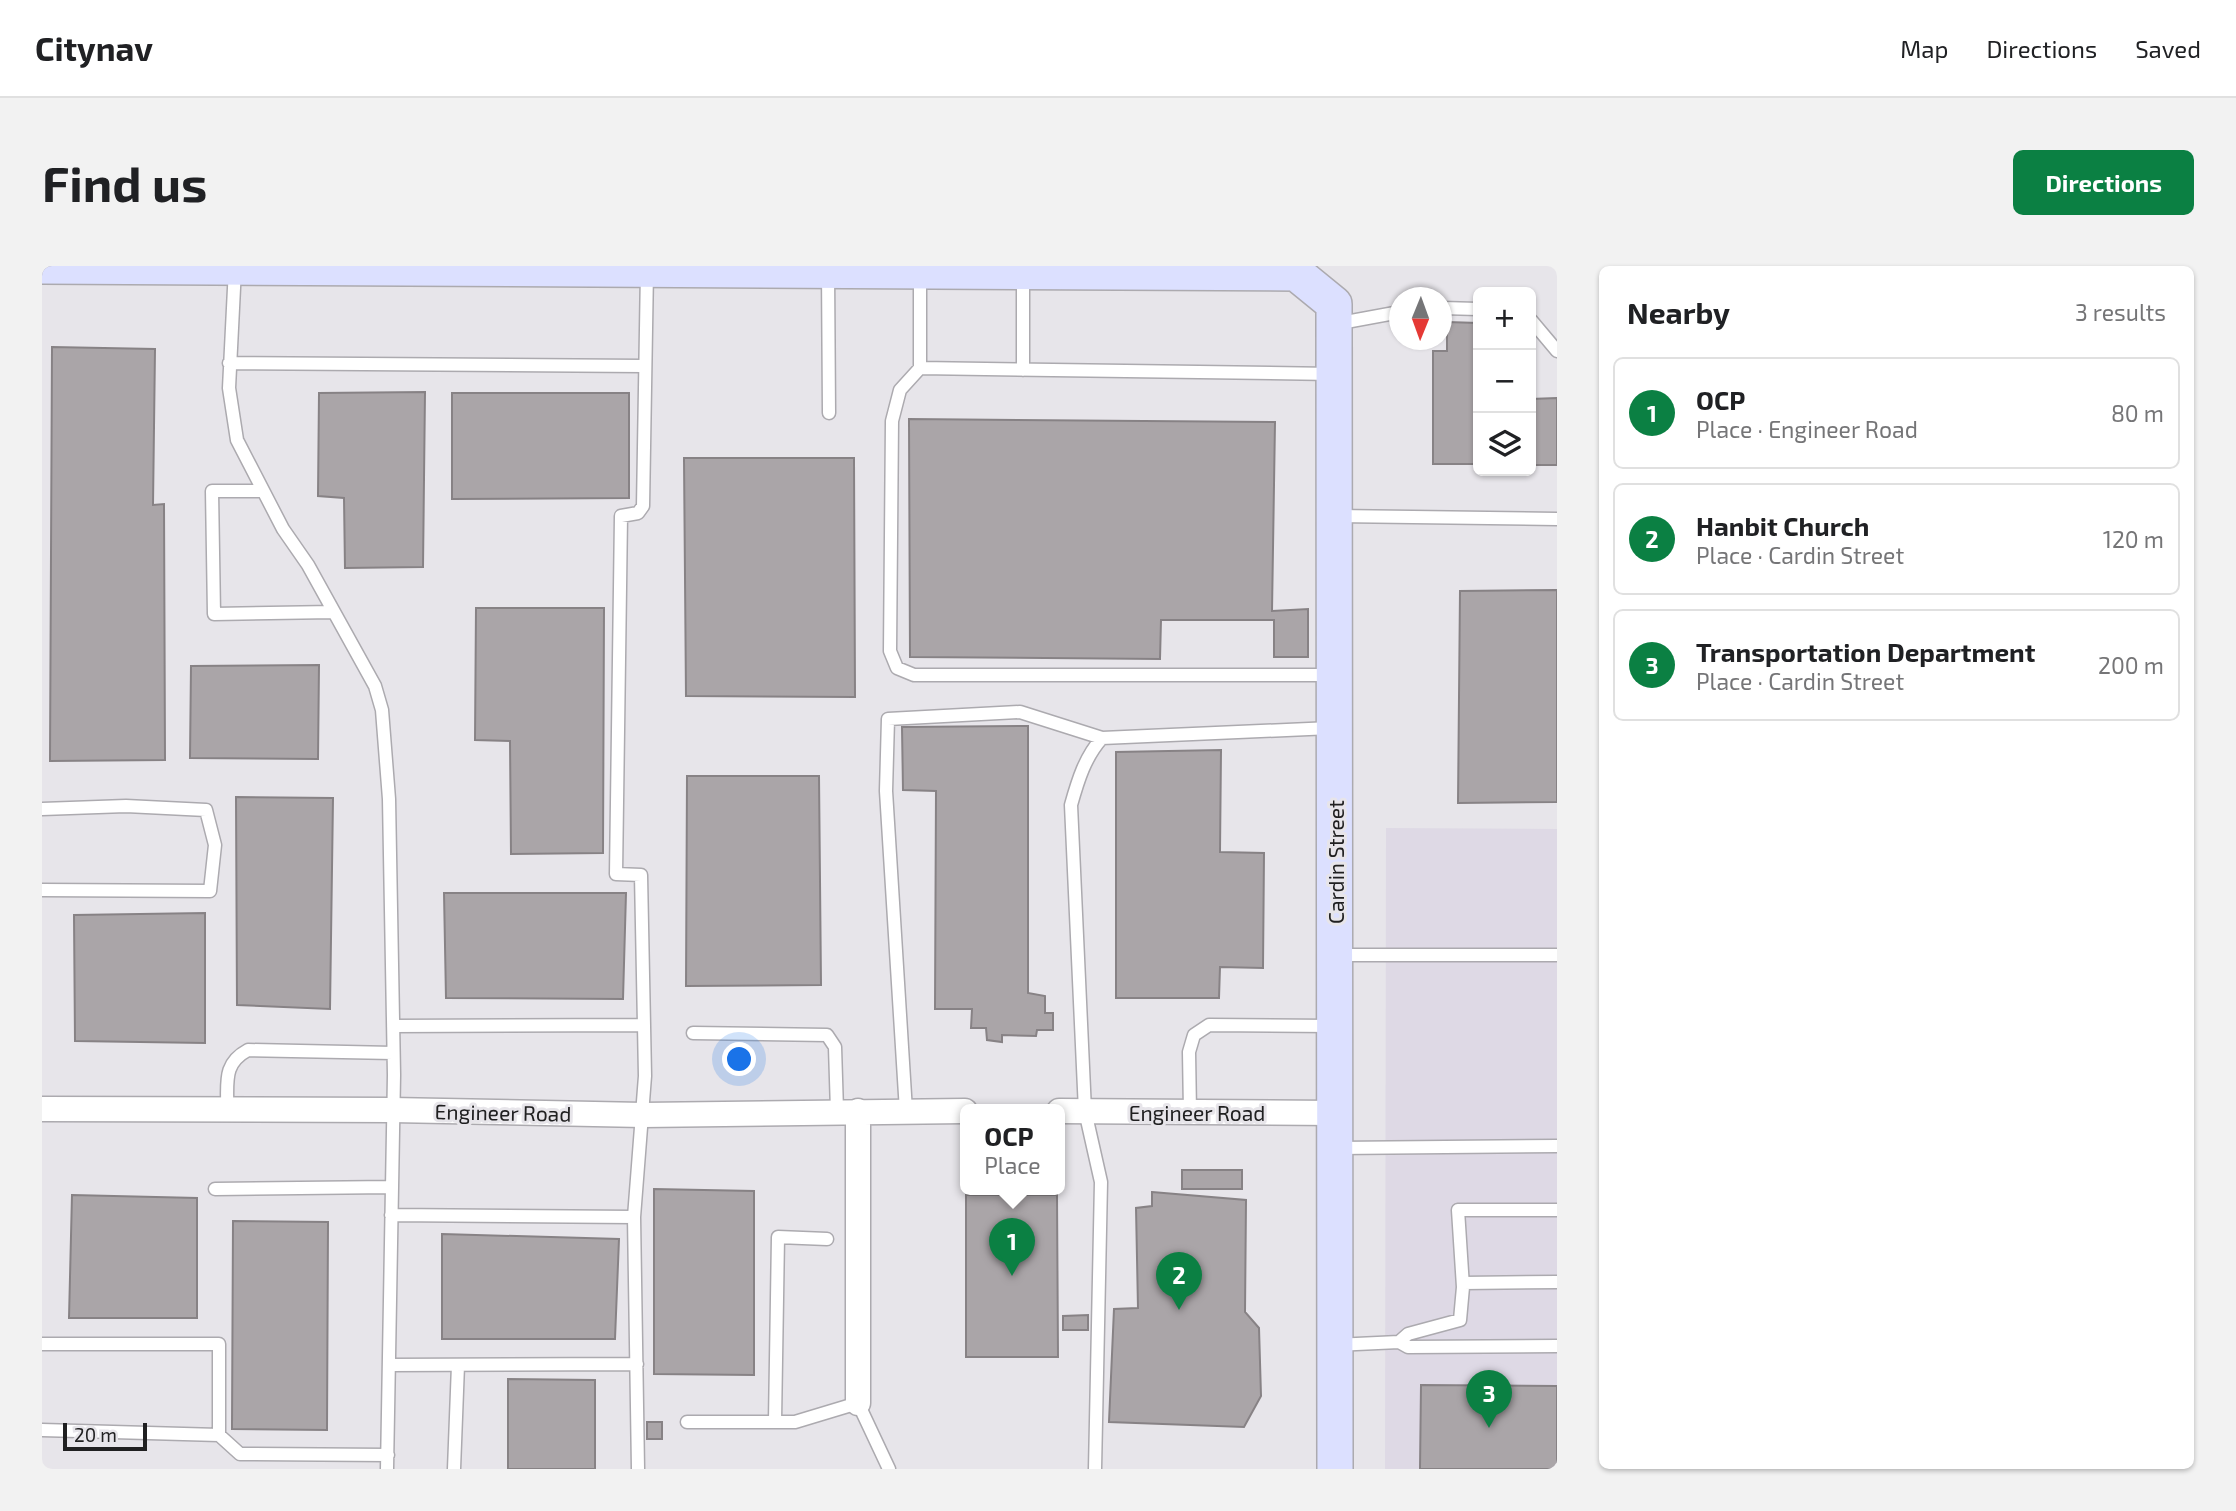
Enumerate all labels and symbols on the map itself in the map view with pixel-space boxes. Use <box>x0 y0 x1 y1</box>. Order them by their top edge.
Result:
north arrow <box>1389 287 1452 350</box>
street label: Cardin Street <box>1323 800 1348 924</box>
your location <box>722 1042 756 1076</box>
street label: Engineer Road <box>434 1098 572 1126</box>
street label: Engineer Road <box>1129 1100 1265 1125</box>
pin: 1 <box>989 1218 1035 1276</box>
pin: 2 <box>1156 1252 1202 1310</box>
pin: 3 <box>1466 1370 1512 1428</box>
scale bar <box>63 1420 147 1452</box>

